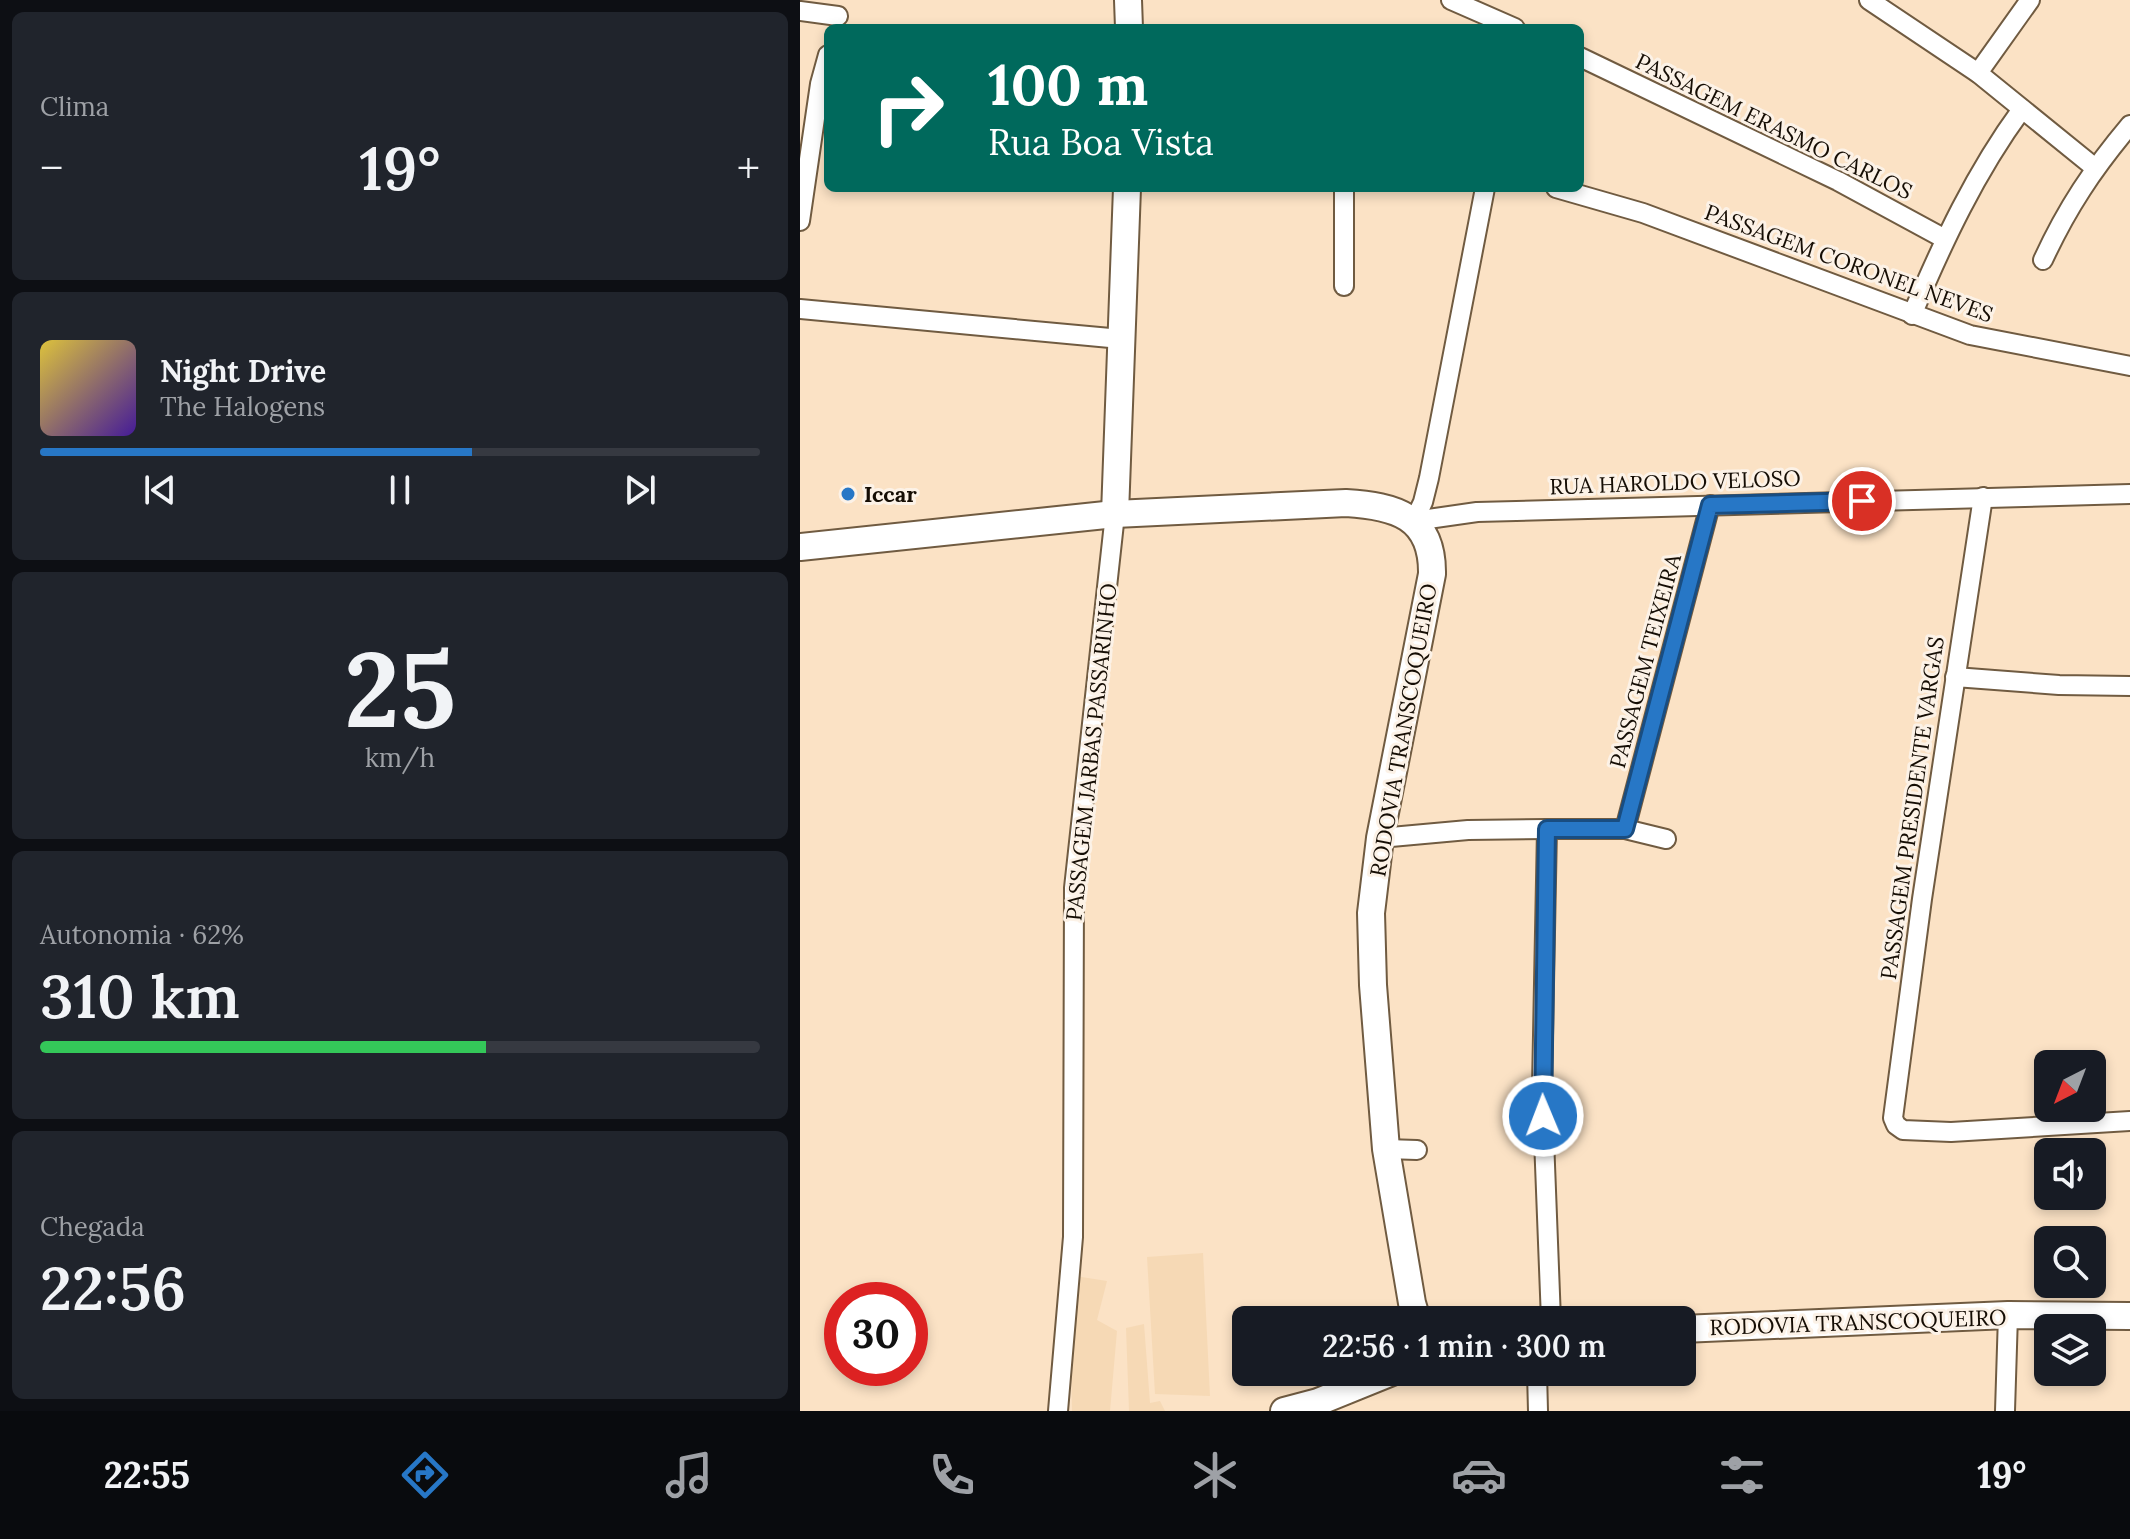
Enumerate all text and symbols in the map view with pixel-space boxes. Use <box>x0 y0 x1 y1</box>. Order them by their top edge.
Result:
street label: PASSAGEM ERASMO CARLOS <box>1631 47 1917 205</box>
text: 100 m <box>988 49 1148 120</box>
icon: right <box>856 56 960 160</box>
text: Clima <box>40 90 109 123</box>
text: Rua Boa Vista <box>988 119 1214 165</box>
text: 19° <box>359 130 441 206</box>
text: − <box>40 140 63 196</box>
text: + <box>737 140 760 196</box>
street label: PASSAGEM CORONEL NEVES <box>1701 198 1997 328</box>
text: Night Drive <box>160 352 326 390</box>
text: The Halogens <box>160 390 325 423</box>
street label: RUA HAROLDO VELOSO <box>1549 464 1801 500</box>
pin <box>1828 467 1896 535</box>
icon: previous <box>138 468 182 512</box>
icon: pause <box>378 468 422 512</box>
icon: next <box>618 468 662 512</box>
icon: arrive <box>1840 479 1884 523</box>
place label: Iccar <box>864 480 917 508</box>
marker: Iccar <box>839 485 857 503</box>
street label: PASSAGEM TEIXEIRA <box>1603 550 1687 771</box>
street label: RODOVIA TRANSCOQUEIRO <box>1363 581 1443 879</box>
street label: PASSAGEM JARBAS PASSARINHO <box>1059 582 1123 922</box>
text: 25 <box>344 622 456 755</box>
street label: PASSAGEM PRESIDENTE VARGAS <box>1874 635 1950 981</box>
text: km/h <box>365 741 435 774</box>
text: Autonomia · 62% <box>40 918 244 951</box>
text: 310 km <box>40 958 240 1034</box>
north arrow <box>2034 1050 2106 1122</box>
map controls <box>2034 1050 2106 1386</box>
position arrow <box>1501 1074 1585 1158</box>
button: sound <box>2034 1138 2106 1210</box>
text: Chegada <box>40 1210 145 1243</box>
button: search <box>2034 1226 2106 1298</box>
text: 22:56 <box>40 1250 186 1326</box>
speed limit sign: 30 <box>824 1282 928 1386</box>
street label: RODOVIA TRANSCOQUEIRO <box>1709 1303 2007 1341</box>
button: layers <box>2034 1314 2106 1386</box>
text: 22:56 · 1 min · 300 m <box>1322 1327 1606 1365</box>
icon: directions <box>397 1447 453 1503</box>
icon: music <box>661 1447 717 1503</box>
icon: phone <box>924 1447 980 1503</box>
icon: climate <box>1187 1447 1243 1503</box>
icon: car <box>1451 1447 1507 1503</box>
icon: filters <box>1714 1447 1770 1503</box>
text: 22:55 <box>104 1452 190 1498</box>
text: 19° <box>1977 1452 2026 1498</box>

